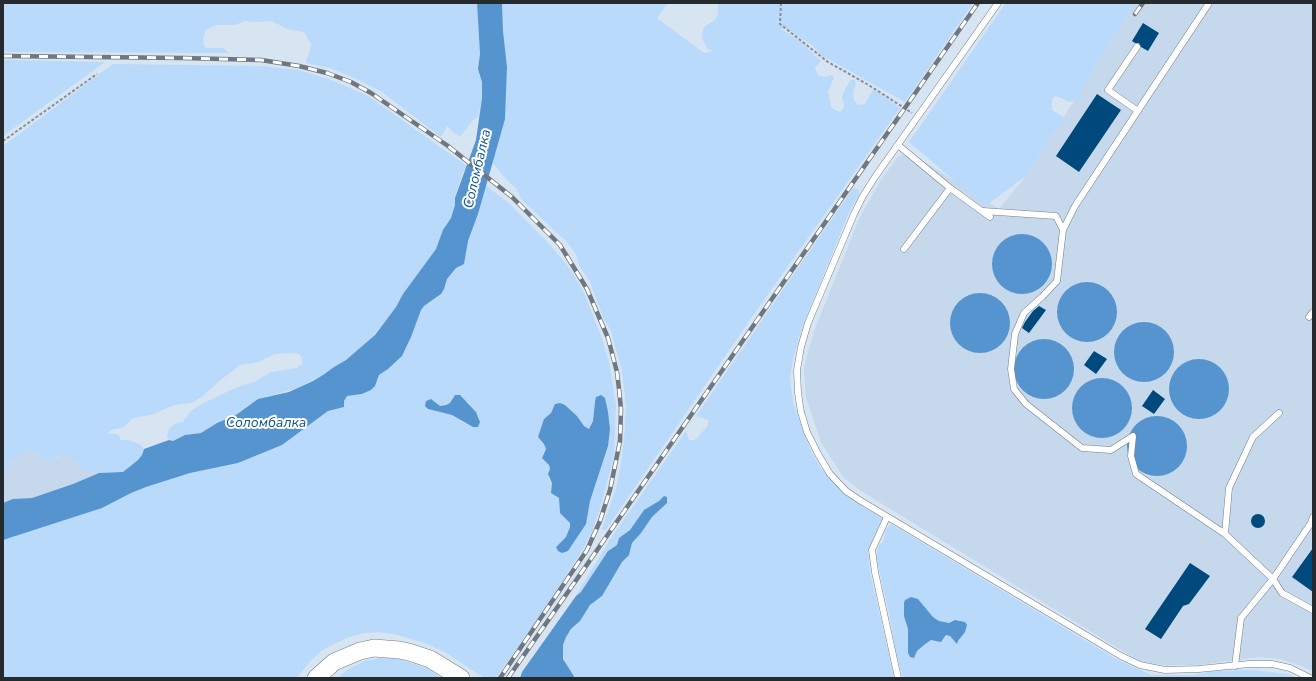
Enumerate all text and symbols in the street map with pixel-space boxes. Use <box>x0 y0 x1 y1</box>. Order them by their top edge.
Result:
water label: Соломбалка <box>461 128 495 210</box>
water label: Соломбалка <box>226 416 306 432</box>

